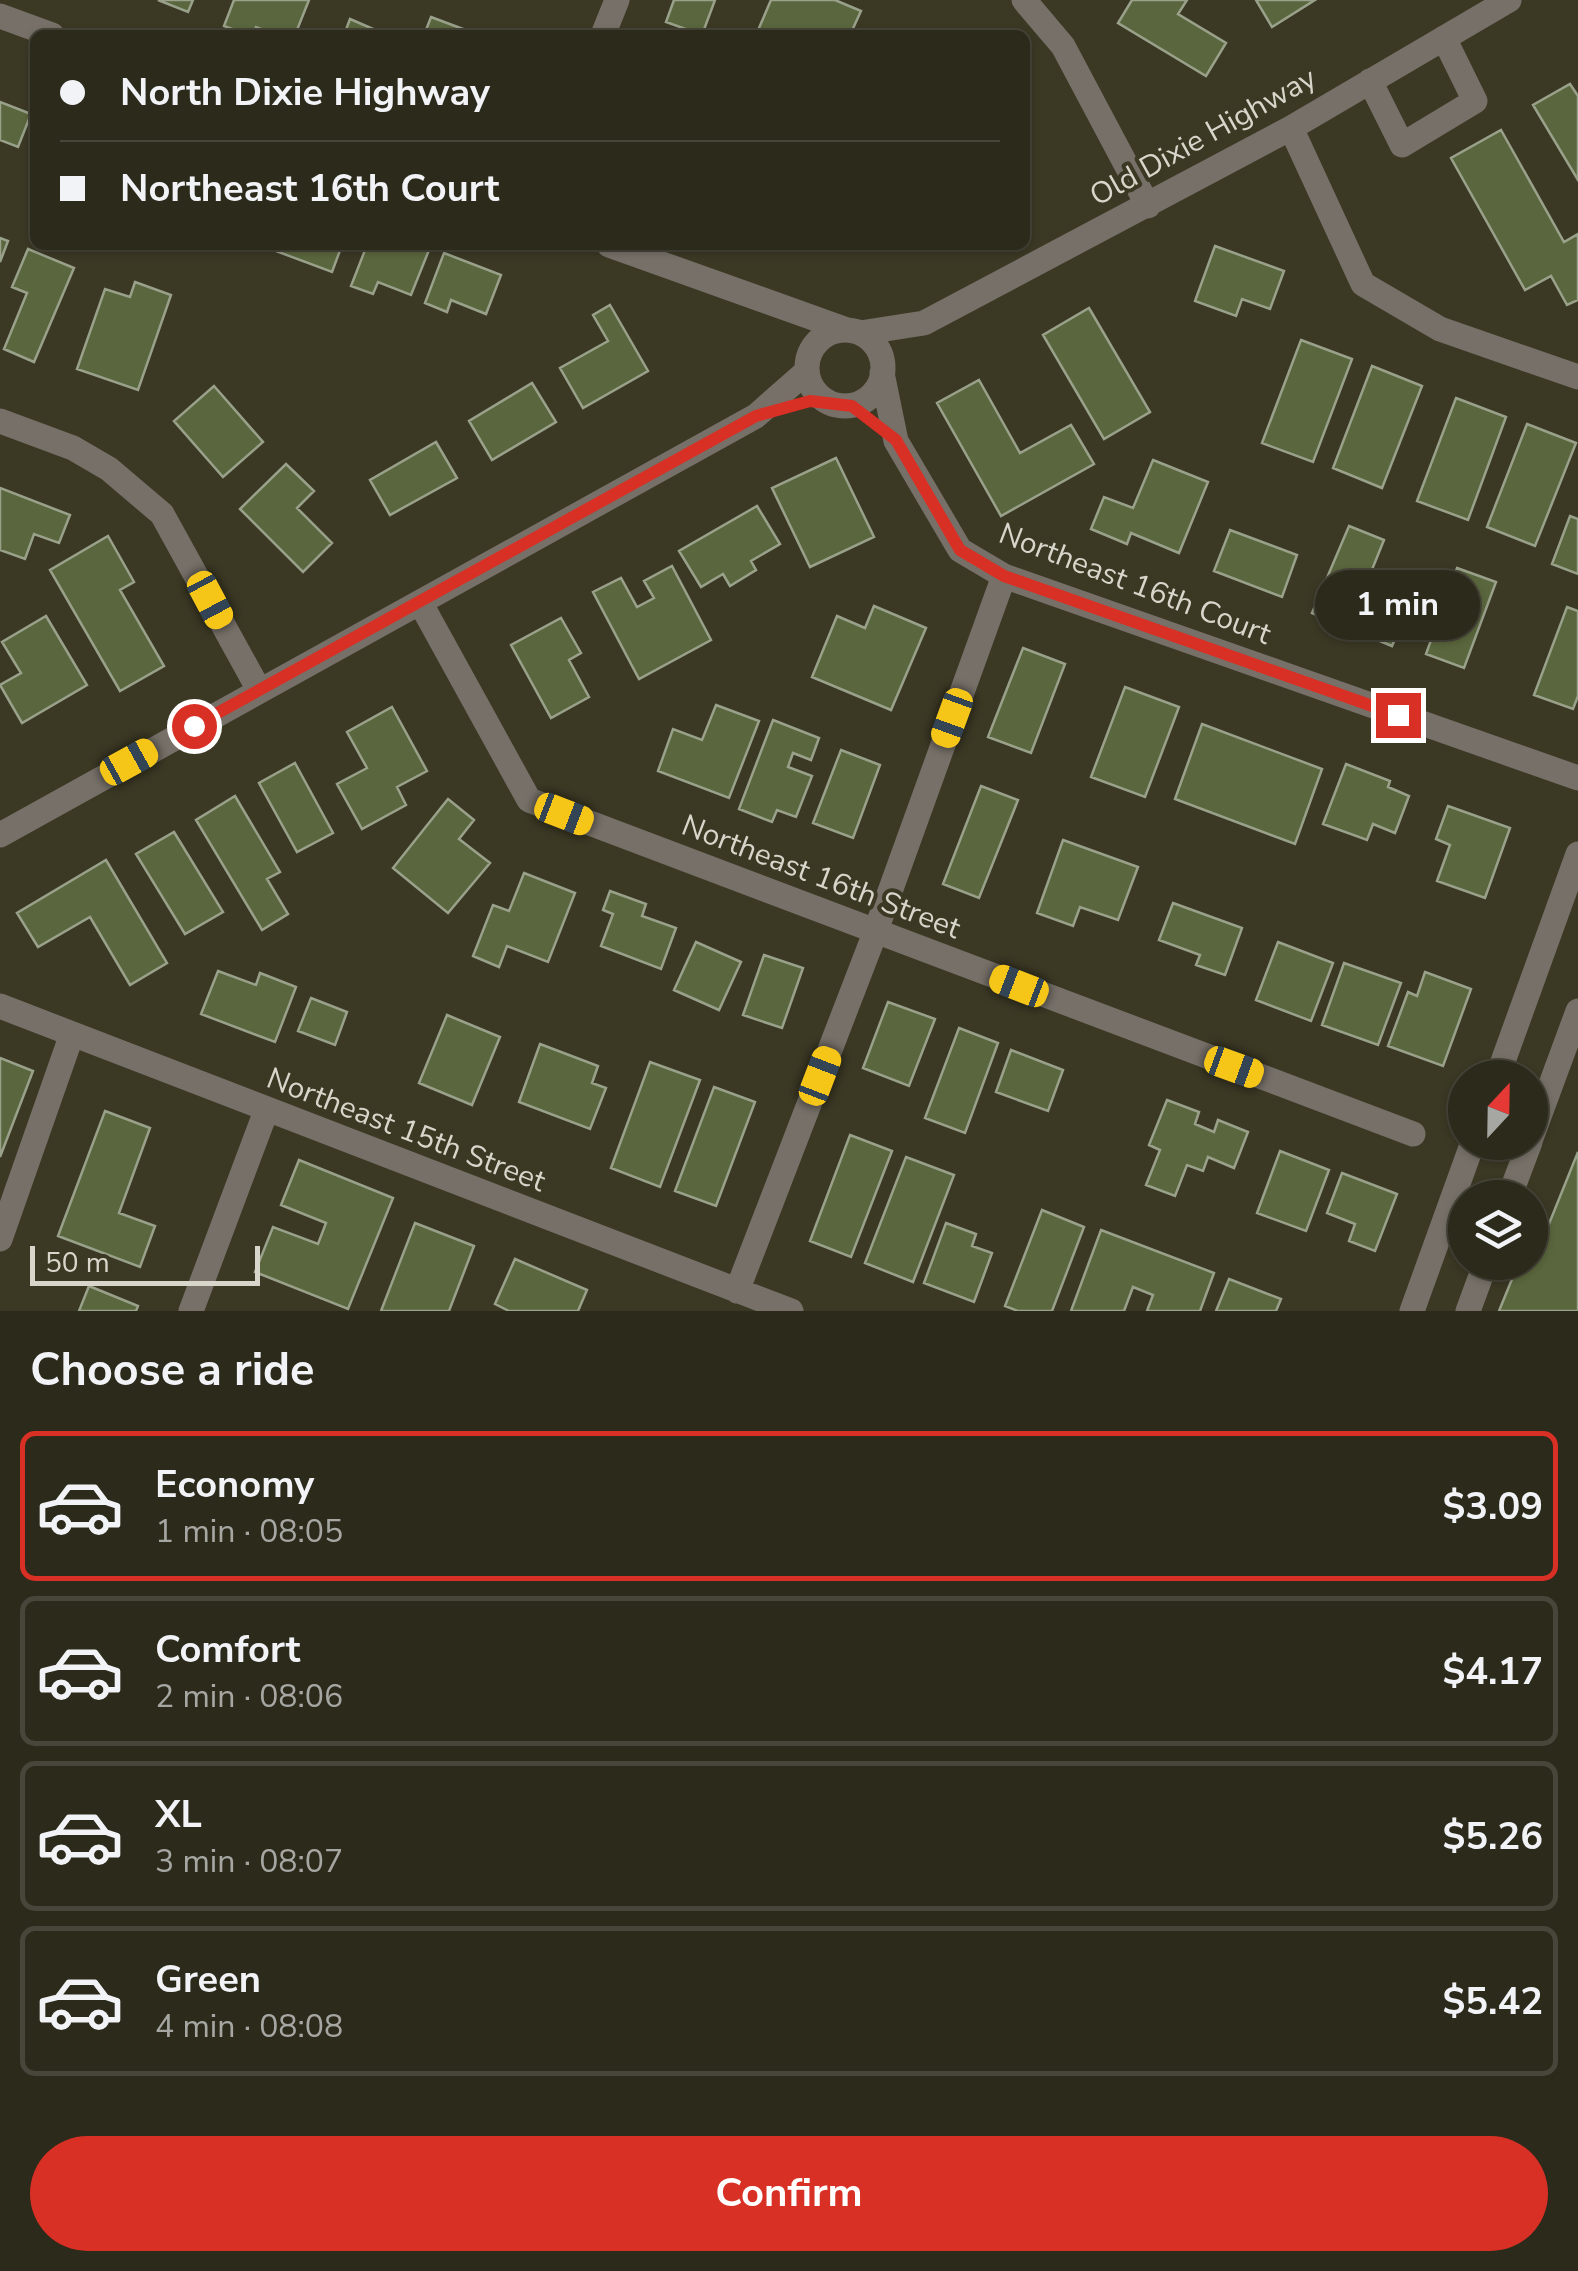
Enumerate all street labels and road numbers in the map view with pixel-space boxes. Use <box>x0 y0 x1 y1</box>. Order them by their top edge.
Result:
street label: Old Dixie Highway <box>1082 57 1324 216</box>
street label: Northeast 16th Court <box>993 513 1277 655</box>
street label: Northeast 16th Street <box>676 805 967 949</box>
street label: Northeast 15th Street <box>261 1058 552 1202</box>

